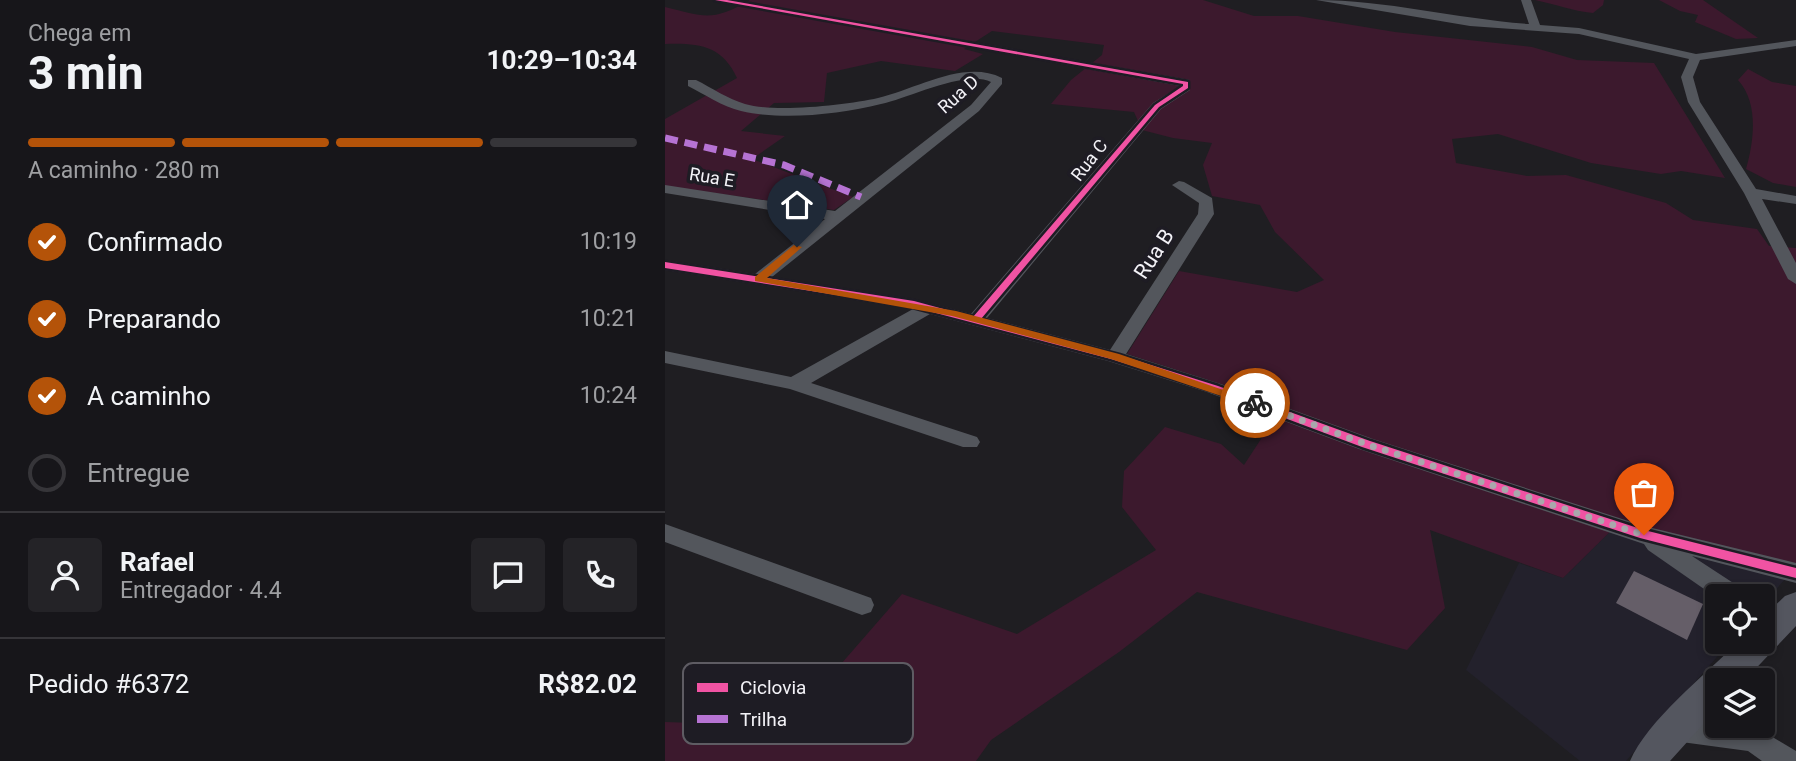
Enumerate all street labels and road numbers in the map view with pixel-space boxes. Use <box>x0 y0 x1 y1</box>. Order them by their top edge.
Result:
street label: Rua D <box>933 70 983 118</box>
street label: Rua C <box>1066 135 1112 185</box>
street label: Rua E <box>688 163 736 191</box>
street label: Rua B <box>1129 225 1179 283</box>

